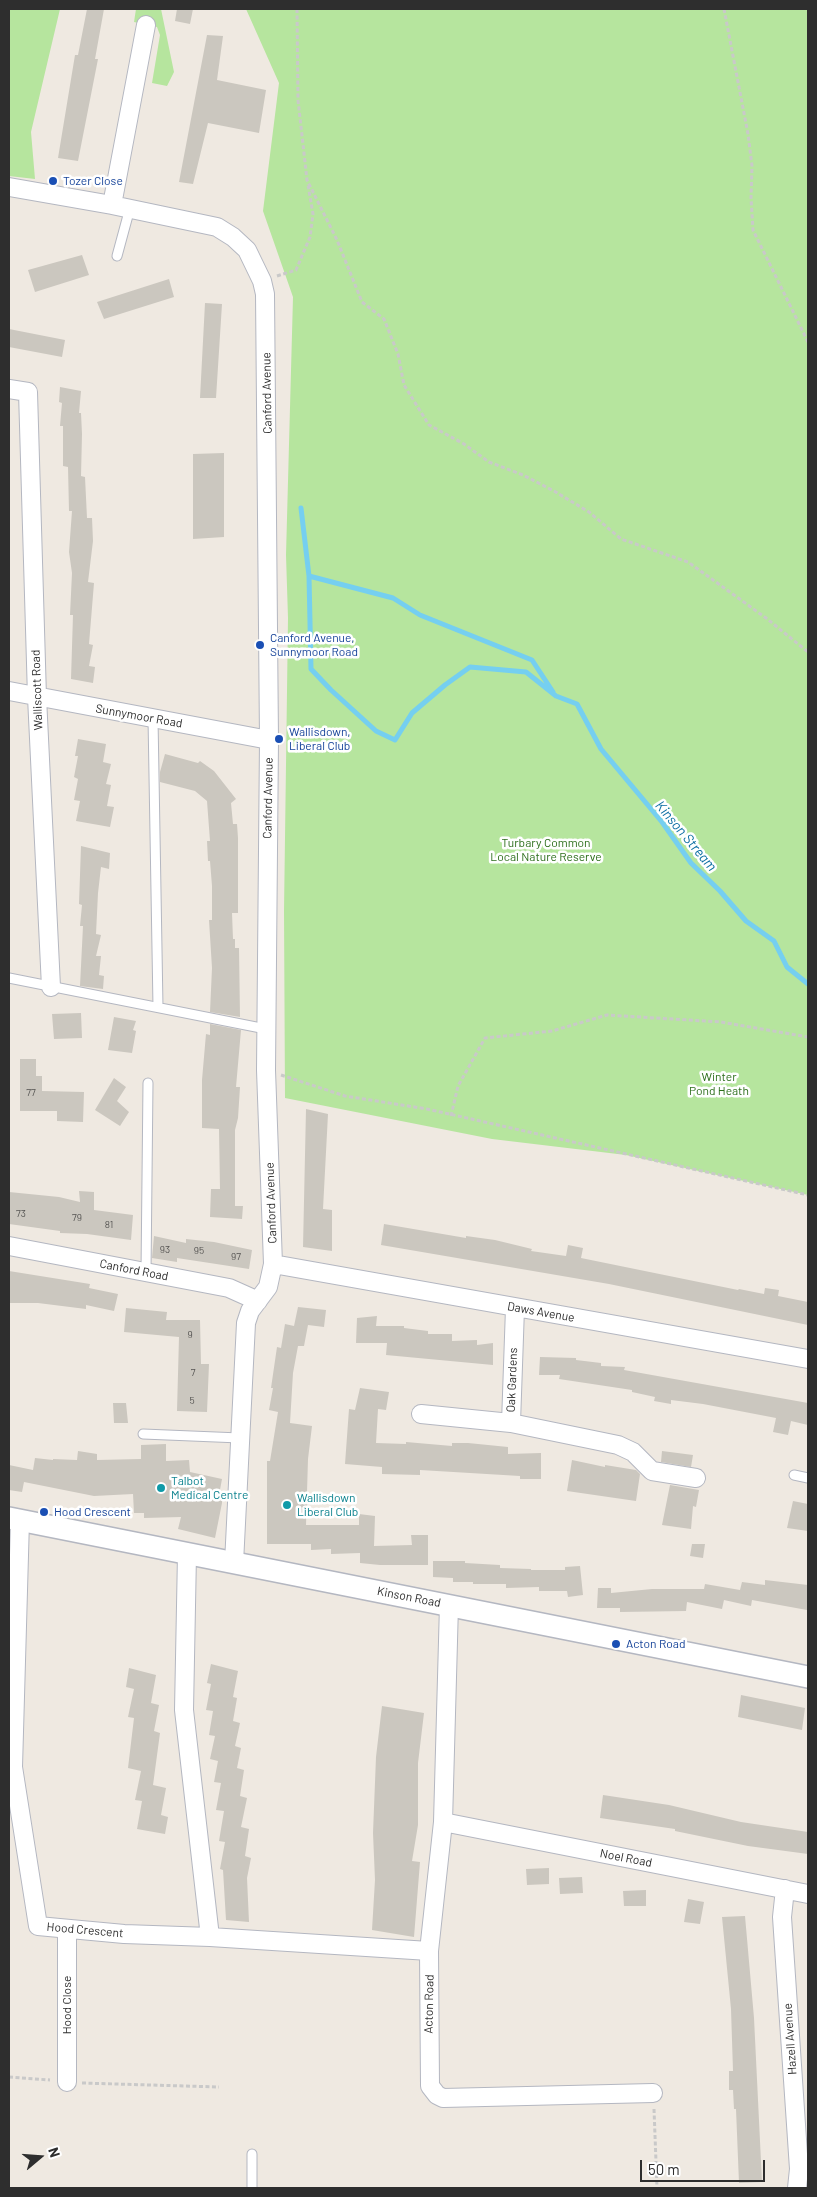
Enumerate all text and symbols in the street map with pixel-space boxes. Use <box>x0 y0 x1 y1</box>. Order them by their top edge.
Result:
place label: Tozer Close <box>63 174 123 188</box>
marker: Tozer Close <box>47 175 59 187</box>
street label: Canford Avenue <box>259 352 275 434</box>
place label: Canford Avenue, Sunnymoor Road <box>270 631 358 659</box>
marker: Canford Avenue, Sunnymoor Road <box>254 639 266 651</box>
street label: Walliscott Road <box>28 649 46 731</box>
street label: Sunnymoor Road <box>94 701 184 731</box>
place label: Wallisdown, Liberal Club <box>289 725 350 753</box>
marker: Wallisdown, Liberal Club <box>273 733 285 745</box>
street label: Canford Avenue <box>260 757 276 839</box>
water label: Kinson Stream <box>652 797 720 875</box>
park label: Turbary Common Local Nature Reserve <box>490 836 602 864</box>
park label: Winter Pond Heath <box>689 1070 749 1098</box>
house number: 77 <box>26 1087 36 1099</box>
street label: Canford Avenue <box>262 1162 280 1244</box>
house number: 73 <box>16 1208 26 1220</box>
house number: 79 <box>72 1212 82 1224</box>
house number: 81 <box>105 1219 113 1231</box>
house number: 93 <box>160 1244 170 1256</box>
house number: 95 <box>194 1245 204 1257</box>
house number: 97 <box>231 1251 241 1263</box>
street label: Canford Road <box>98 1256 170 1284</box>
street label: Daws Avenue <box>506 1299 576 1325</box>
house number: 9 <box>187 1329 193 1341</box>
street label: Oak Gardens <box>504 1347 520 1413</box>
house number: 7 <box>191 1367 195 1379</box>
house number: 5 <box>189 1395 195 1407</box>
place label: Talbot Medical Centre <box>171 1474 248 1502</box>
marker: Talbot Medical Centre <box>155 1482 167 1494</box>
place label: Wallisdown Liberal Club <box>297 1491 358 1519</box>
marker: Wallisdown Liberal Club <box>281 1499 293 1511</box>
place label: Hood Crescent <box>54 1505 131 1519</box>
marker: Hood Crescent <box>38 1506 50 1518</box>
street label: Kinson Road <box>376 1584 442 1610</box>
place label: Acton Road <box>626 1637 685 1651</box>
marker: Acton Road <box>610 1638 622 1650</box>
street label: Noel Road <box>599 1846 653 1870</box>
street label: Hood Crescent <box>46 1919 124 1941</box>
street label: Acton Road <box>421 1974 437 2034</box>
street label: Hood Close <box>60 1976 74 2034</box>
street label: Hazell Avenue <box>780 2003 800 2075</box>
north arrow <box>15 2132 65 2182</box>
text: N <box>45 2145 64 2159</box>
scale bar <box>642 2150 767 2182</box>
text: 50 m <box>648 2160 680 2178</box>

